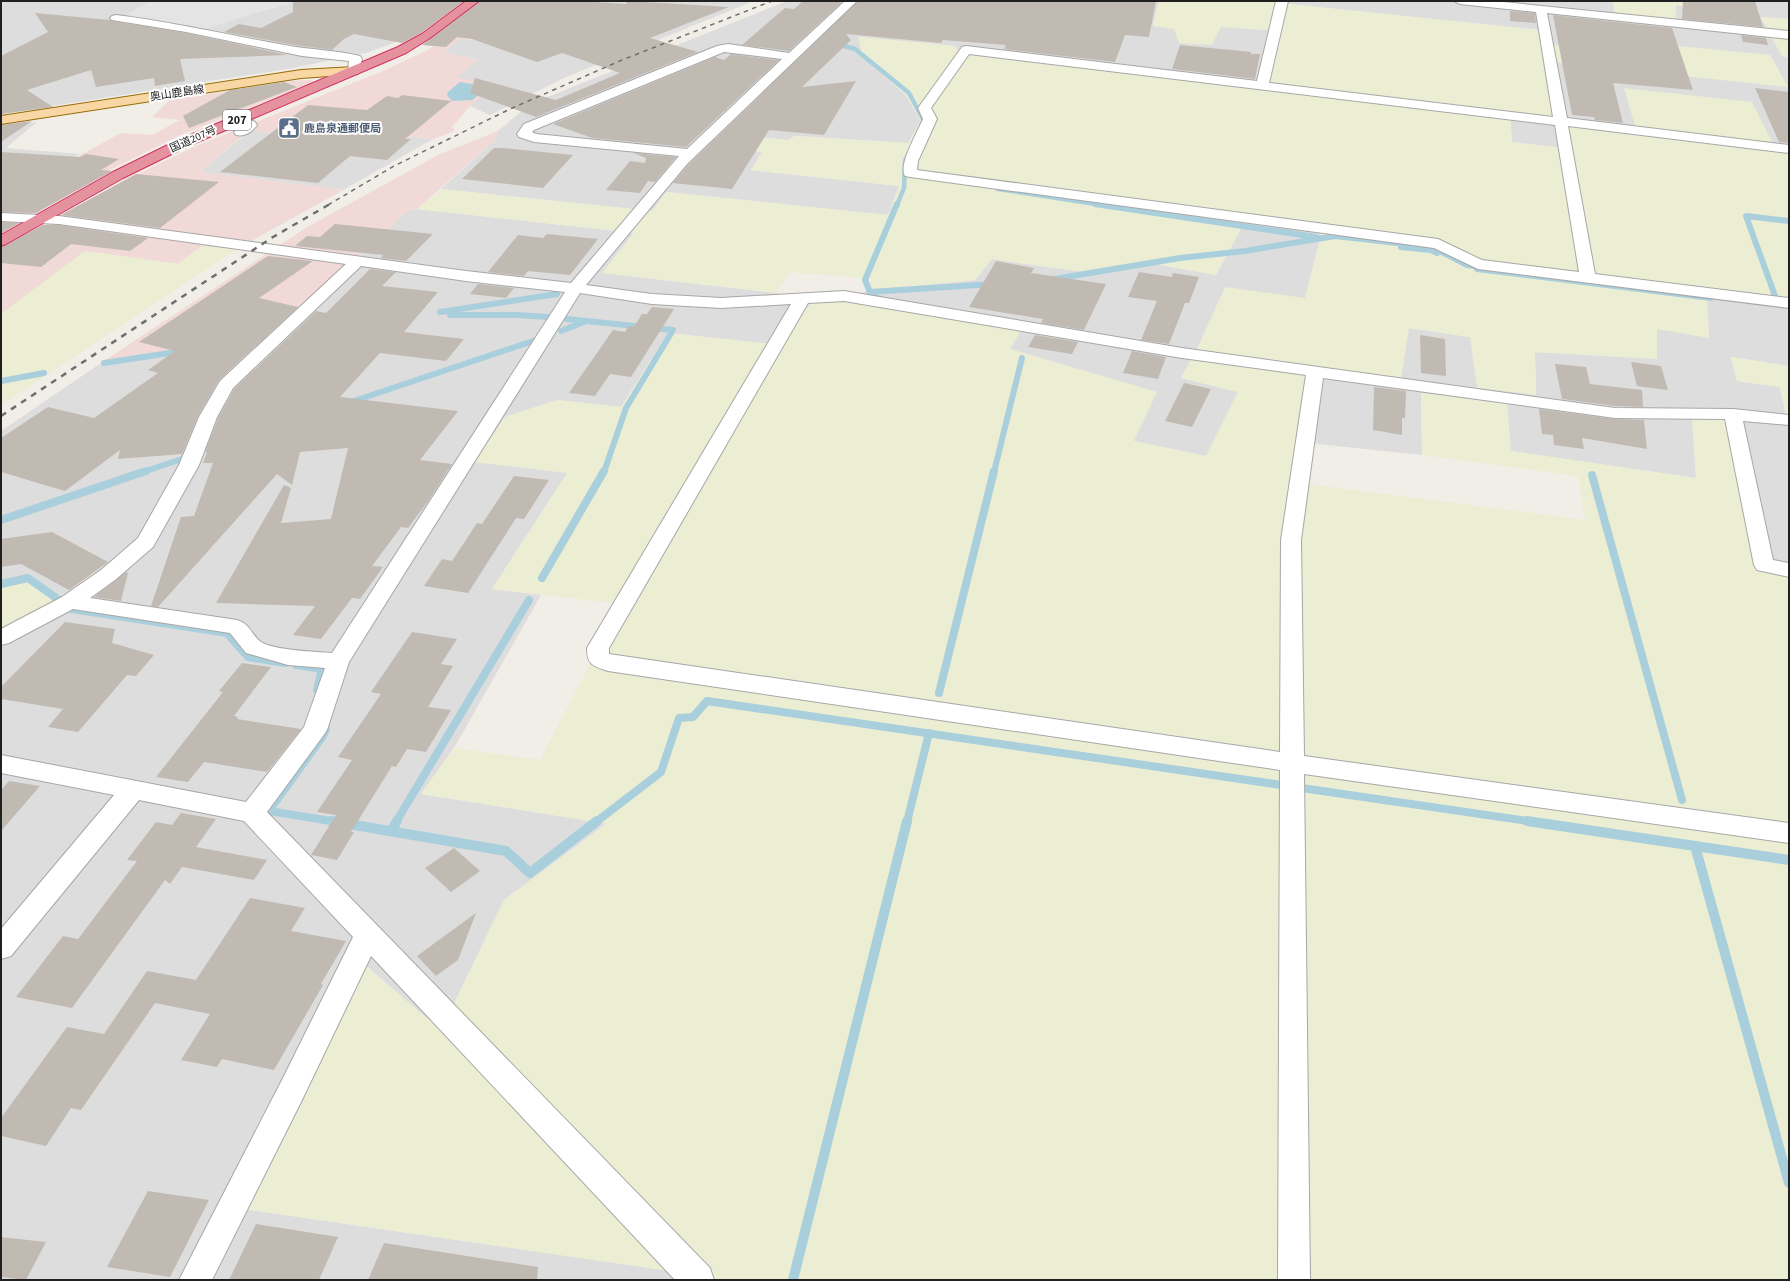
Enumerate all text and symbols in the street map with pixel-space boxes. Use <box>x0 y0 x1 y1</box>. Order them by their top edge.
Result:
street label: 奥山鹿島線 <box>149 81 205 105</box>
road number: 207 <box>223 110 251 130</box>
public building icon: 鹿島泉通郵便局 <box>276 115 302 141</box>
place label: 鹿島泉通郵便局 <box>304 121 381 136</box>
street label: 国道207号 <box>167 122 219 156</box>

